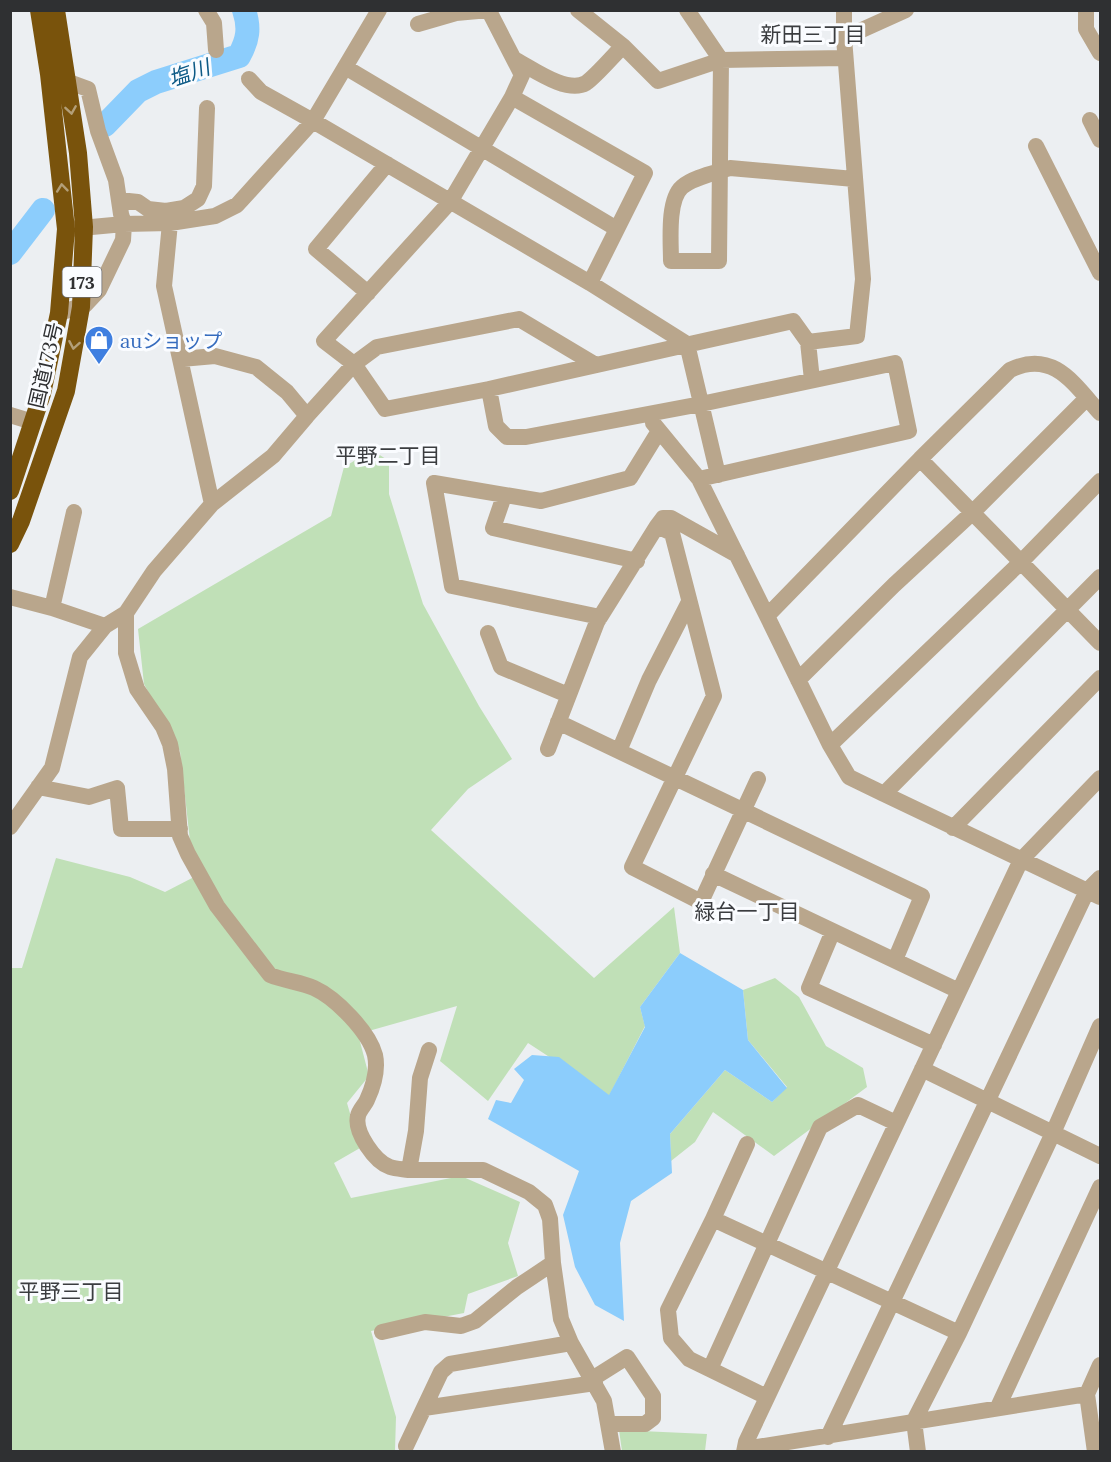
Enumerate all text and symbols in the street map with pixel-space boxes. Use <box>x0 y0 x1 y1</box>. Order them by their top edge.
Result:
district label: 新田三丁目 <box>761 21 866 48</box>
water label: 塩川 <box>165 53 215 93</box>
one-way arrow <box>65 105 77 114</box>
one-way arrow <box>56 184 68 193</box>
road number: 173 <box>62 267 101 297</box>
street label: 国道173号 <box>23 319 67 411</box>
shop icon: auショップ <box>83 324 115 366</box>
place label: auショップ <box>120 328 222 353</box>
one-way arrow <box>68 340 81 350</box>
district label: 平野二丁目 <box>336 442 441 469</box>
district label: 緑台一丁目 <box>695 898 800 925</box>
district label: 平野三丁目 <box>19 1278 124 1305</box>

